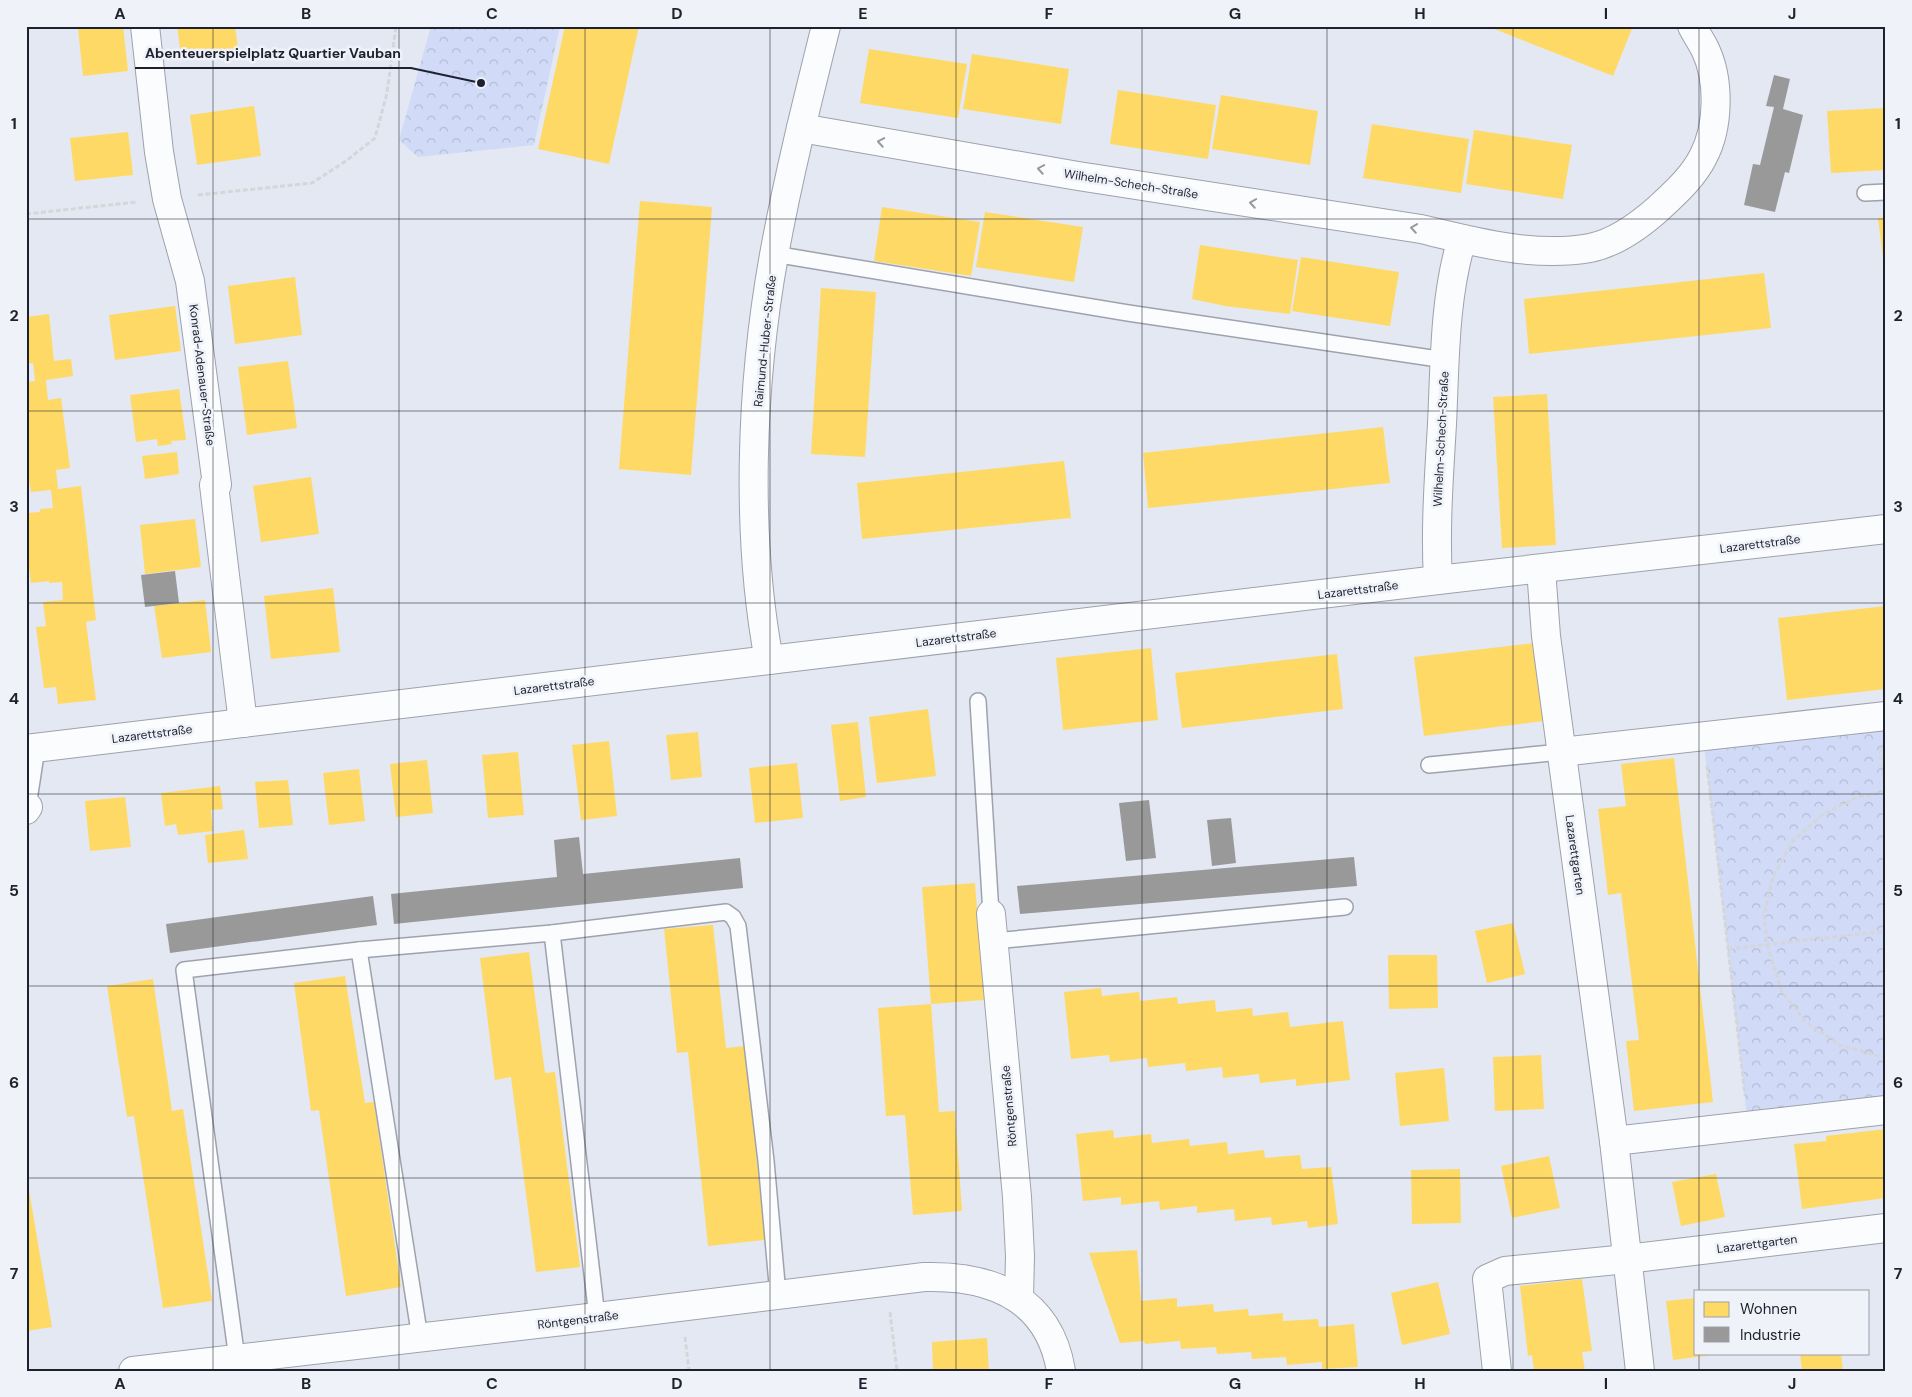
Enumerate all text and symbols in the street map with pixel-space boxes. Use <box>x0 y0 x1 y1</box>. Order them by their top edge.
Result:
text: A <box>114 3 126 24</box>
text: B <box>301 3 311 24</box>
text: C <box>486 3 498 24</box>
text: D <box>671 3 683 24</box>
text: E <box>858 3 868 24</box>
text: F <box>1045 3 1054 24</box>
text: G <box>1229 3 1241 24</box>
text: H <box>1414 3 1426 24</box>
text: I <box>1604 3 1608 24</box>
text: J <box>1788 3 1796 24</box>
callout: Abenteuerspielplatz Quartier Vauban <box>135 39 411 68</box>
text: Abenteuerspielplatz Quartier Vauban <box>145 44 401 62</box>
text: 1 <box>11 113 17 134</box>
text: 1 <box>1895 113 1901 134</box>
one-way arrow <box>876 138 885 148</box>
one-way arrow <box>1037 165 1045 175</box>
street label: Wilhelm-Schech-Straße <box>1063 165 1199 203</box>
one-way arrow <box>1249 198 1258 208</box>
one-way arrow <box>1410 223 1418 233</box>
street label: Raimund-Huber-Straße <box>750 274 780 408</box>
street label: Konrad-Adenauer-Straße <box>185 303 219 447</box>
text: 2 <box>9 305 19 326</box>
text: 2 <box>1893 305 1903 326</box>
street label: Wilhelm-Schech-Straße <box>1429 371 1453 507</box>
text: 3 <box>9 496 19 517</box>
text: 3 <box>1893 496 1903 517</box>
street label: Lazarettstraße <box>1719 531 1801 557</box>
street label: Lazarettstraße <box>1317 577 1399 603</box>
street label: Lazarettstraße <box>915 625 997 651</box>
street label: Lazarettstraße <box>513 673 595 699</box>
text: 4 <box>9 688 19 709</box>
text: 4 <box>1893 688 1903 709</box>
street label: Lazarettstraße <box>111 721 193 747</box>
street label: Lazarettgarten <box>1561 814 1589 896</box>
text: 5 <box>9 880 19 901</box>
text: 5 <box>1893 880 1903 901</box>
street label: Röntgenstraße <box>997 1064 1021 1147</box>
text: 6 <box>9 1072 19 1093</box>
text: 6 <box>1893 1072 1903 1093</box>
street label: Lazarettgarten <box>1716 1231 1798 1257</box>
text: 7 <box>10 1263 19 1284</box>
text: 7 <box>1894 1263 1903 1284</box>
legend <box>1694 1290 1870 1354</box>
text: Wohnen <box>1740 1299 1797 1319</box>
street label: Röntgenstraße <box>537 1307 620 1333</box>
text: Industrie <box>1740 1325 1801 1345</box>
text: A <box>114 1373 126 1394</box>
text: B <box>301 1373 311 1394</box>
text: C <box>486 1373 498 1394</box>
text: D <box>671 1373 683 1394</box>
text: E <box>858 1373 868 1394</box>
text: F <box>1045 1373 1054 1394</box>
text: G <box>1229 1373 1241 1394</box>
text: H <box>1414 1373 1426 1394</box>
text: I <box>1604 1373 1608 1394</box>
text: J <box>1788 1373 1796 1394</box>

